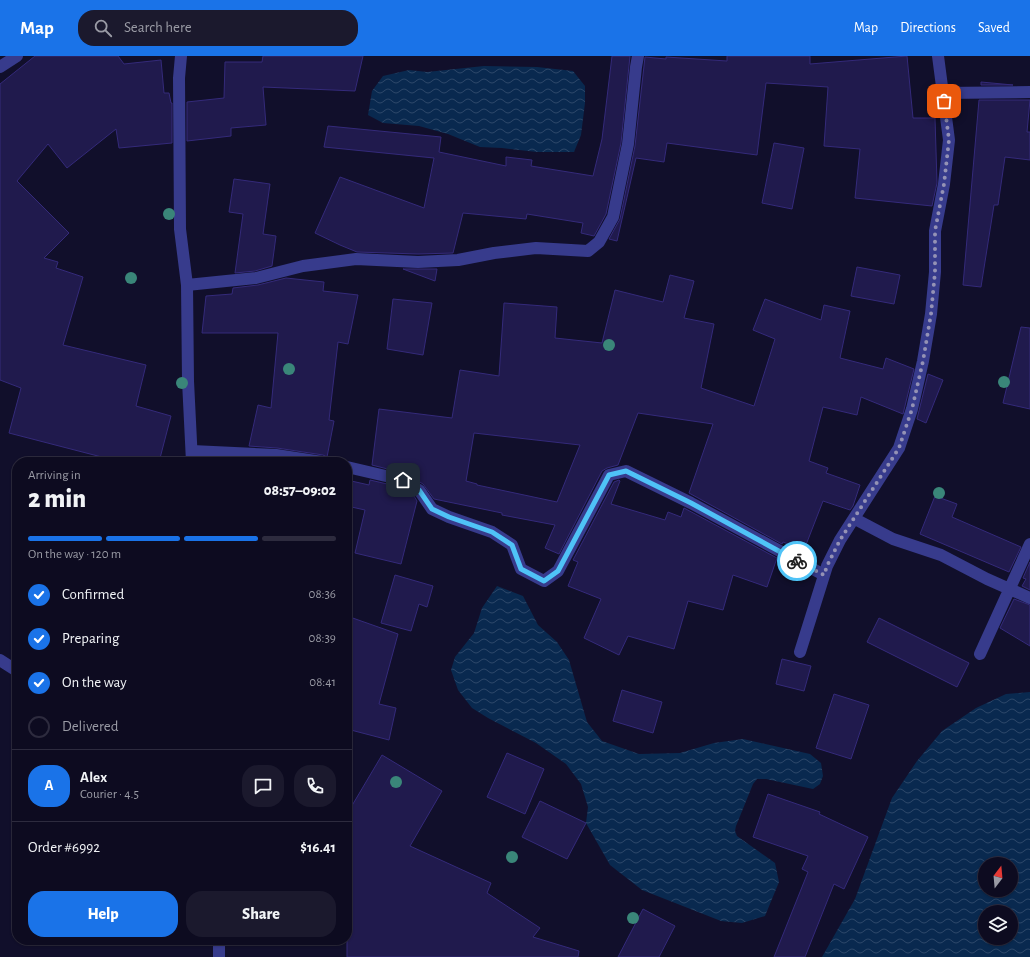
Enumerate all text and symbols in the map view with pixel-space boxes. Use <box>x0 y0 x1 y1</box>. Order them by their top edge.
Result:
search box <box>78 10 358 46</box>
icon: search <box>92 17 114 39</box>
text: Map <box>20 19 54 38</box>
text: Search here <box>124 20 192 35</box>
text: Map <box>854 21 878 35</box>
text: Directions <box>900 21 956 35</box>
text: Saved <box>978 21 1010 35</box>
pin <box>927 84 961 118</box>
icon: bag <box>933 90 955 112</box>
pin <box>386 463 420 497</box>
text: Arriving in <box>28 469 81 482</box>
icon: home <box>392 469 414 491</box>
text: 08:57–09:02 <box>264 483 336 498</box>
text: 2 min <box>28 486 86 512</box>
courier <box>777 541 817 581</box>
text: On the way · 120 m <box>28 548 121 561</box>
icon: bike <box>786 550 808 572</box>
icon: check <box>28 584 50 606</box>
text: Confirmed <box>62 587 124 602</box>
text: 08:36 <box>309 588 336 601</box>
icon: check <box>28 628 50 650</box>
text: Preparing <box>62 631 119 646</box>
text: 08:39 <box>309 632 336 645</box>
icon: check <box>28 672 50 694</box>
text: On the way <box>62 675 127 690</box>
text: 08:41 <box>309 676 336 689</box>
text: Delivered <box>62 719 119 734</box>
button: chat <box>242 765 284 807</box>
button: phone <box>294 765 336 807</box>
text: Alex <box>80 770 107 785</box>
text: A <box>44 778 54 793</box>
text: Courier · 4.5 <box>80 788 139 801</box>
text: Order #6992 <box>28 840 100 855</box>
text: $16.41 <box>300 840 336 855</box>
north arrow <box>978 857 1018 897</box>
map controls <box>978 857 1018 945</box>
button: Help <box>28 891 178 937</box>
button: Share <box>186 891 336 937</box>
button: layers <box>978 905 1018 945</box>

